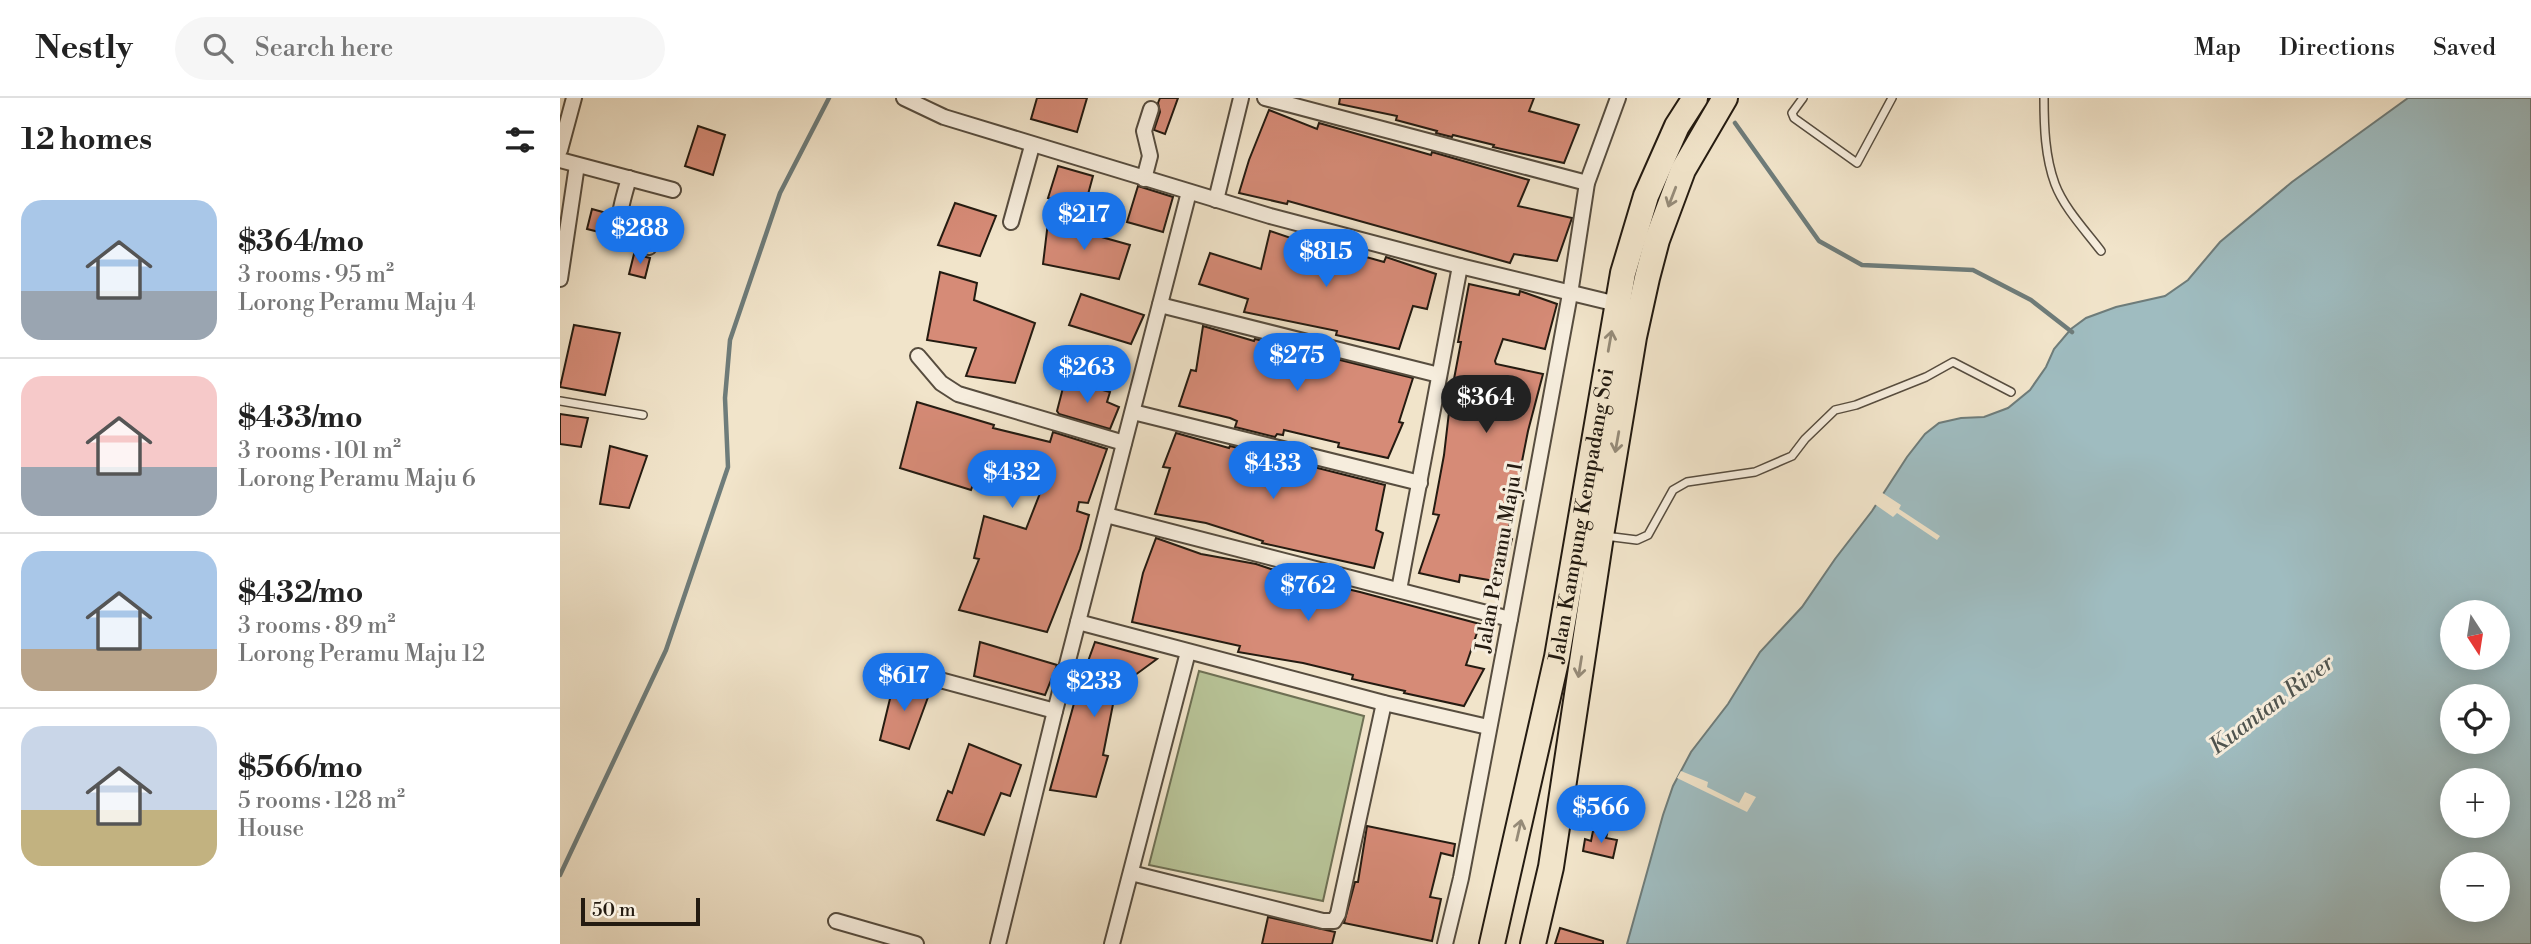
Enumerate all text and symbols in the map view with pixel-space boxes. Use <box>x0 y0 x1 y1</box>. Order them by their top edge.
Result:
search box <box>175 17 665 80</box>
text: Nestly <box>35 28 133 69</box>
icon: search <box>199 29 237 67</box>
text: Search here <box>255 32 393 64</box>
text: Map <box>2194 33 2241 63</box>
text: Directions <box>2279 33 2395 63</box>
text: Saved <box>2433 33 2496 63</box>
text: 12 homes <box>21 121 152 159</box>
icon: filters <box>501 121 539 159</box>
one-way arrow <box>1664 186 1677 207</box>
pin: $217 <box>1043 192 1125 252</box>
text: $217 <box>1058 201 1110 229</box>
pin: $288 <box>599 206 681 266</box>
text: $288 <box>611 215 669 243</box>
text: $364/mo <box>238 223 364 261</box>
icon: home <box>77 228 161 312</box>
pin: $815 <box>1285 230 1367 289</box>
text: $815 <box>1299 238 1353 266</box>
text: 3 rooms · 95 m² <box>238 261 394 289</box>
text: Lorong Peramu Maju 4 <box>238 289 475 317</box>
one-way arrow <box>1604 331 1617 353</box>
pin: $275 <box>1256 334 1338 393</box>
text: $275 <box>1269 342 1325 370</box>
pin: $263 <box>1046 345 1128 405</box>
text: $263 <box>1059 354 1115 382</box>
street label: Jalan Kampung Kempadang Soi <box>1544 366 1620 666</box>
pin: $364 <box>1445 376 1527 435</box>
text: $364 <box>1457 384 1515 412</box>
text: $433/mo <box>238 399 363 437</box>
icon: home <box>77 404 161 488</box>
one-way arrow <box>1610 430 1623 453</box>
text: 3 rooms · 101 m² <box>238 437 401 465</box>
pin: $433 <box>1232 442 1314 501</box>
pin: $432 <box>971 450 1053 510</box>
text: $433 <box>1245 450 1301 478</box>
text: $432 <box>983 459 1041 487</box>
street label: Jalan Peramu Maju 1 <box>1470 460 1529 655</box>
text: Lorong Peramu Maju 6 <box>238 465 476 493</box>
pin: $762 <box>1267 564 1349 623</box>
text: $762 <box>1280 572 1336 600</box>
text: $432/mo <box>238 574 363 612</box>
icon: home <box>77 579 161 663</box>
north arrow <box>2440 600 2510 670</box>
map controls <box>2440 600 2510 922</box>
text: 3 rooms · 89 m² <box>238 612 395 640</box>
text: Lorong Peramu Maju 12 <box>238 640 485 668</box>
water label: Kuantan River <box>2204 648 2340 761</box>
pin: $617 <box>863 654 945 713</box>
one-way arrow <box>1573 655 1586 678</box>
pin: $233 <box>1053 660 1135 719</box>
text: $617 <box>879 662 929 690</box>
text: $233 <box>1066 668 1122 696</box>
button: locate <box>2440 684 2510 754</box>
text: $566/mo <box>238 749 363 787</box>
icon: home <box>77 754 161 838</box>
button: + <box>2440 768 2510 838</box>
pin: $566 <box>1560 786 1642 845</box>
text: 5 rooms · 128 m² <box>238 787 405 815</box>
text: $566 <box>1573 794 1629 822</box>
text: House <box>238 815 304 843</box>
one-way arrow <box>1513 819 1526 842</box>
button: − <box>2440 852 2510 922</box>
scale bar <box>581 895 700 927</box>
text: 50 m <box>592 898 636 922</box>

